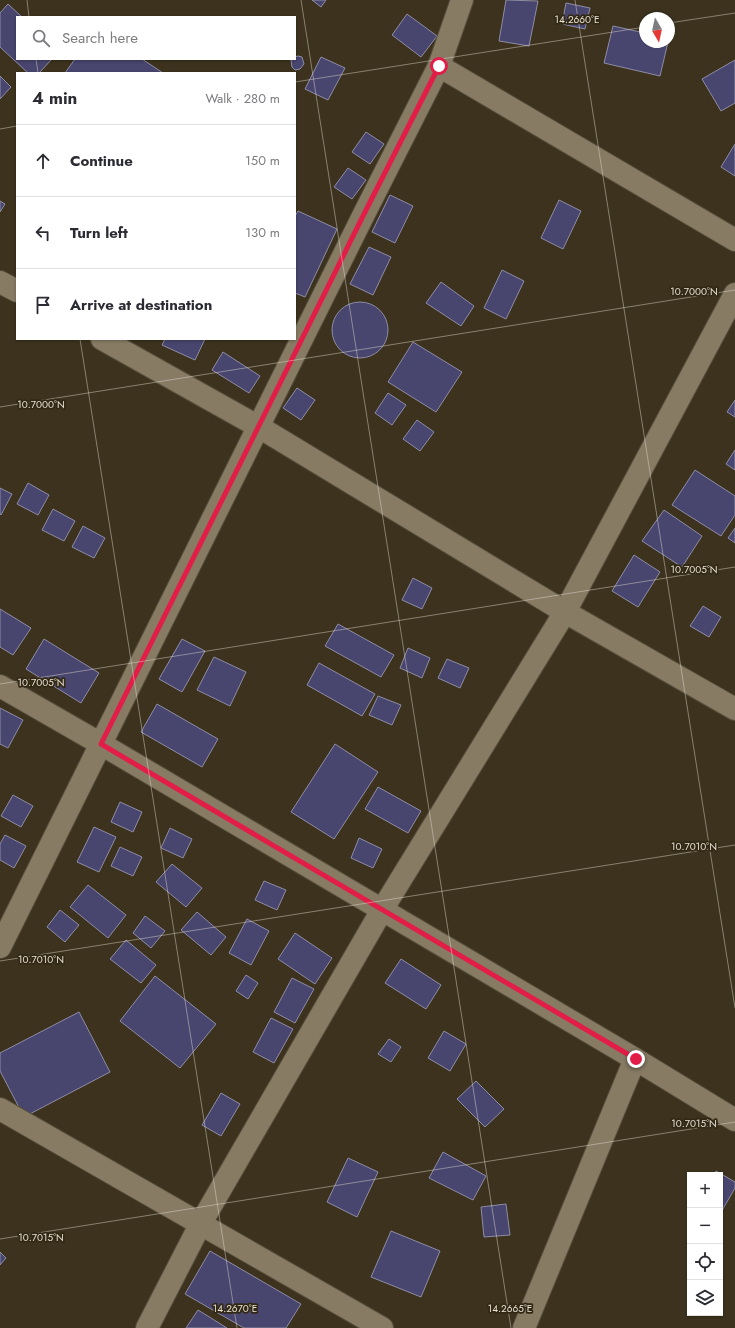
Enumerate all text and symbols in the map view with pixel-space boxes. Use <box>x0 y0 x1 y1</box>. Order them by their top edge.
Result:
text: 14.2660°E <box>555 12 599 27</box>
north arrow <box>639 12 675 48</box>
search box <box>16 16 296 60</box>
icon: search <box>30 27 52 49</box>
text: Search here <box>62 27 138 49</box>
route start <box>430 57 448 75</box>
text: 4 min <box>32 86 77 110</box>
text: Walk · 280 m <box>205 89 280 108</box>
icon: ahead <box>32 150 54 172</box>
text: Continue <box>70 150 133 172</box>
text: 150 m <box>245 151 280 170</box>
icon: left <box>32 222 54 244</box>
text: Turn left <box>70 222 128 244</box>
text: 130 m <box>245 223 280 242</box>
text: 10.7000°N <box>670 284 718 299</box>
icon: arrive <box>32 294 54 316</box>
text: Arrive at destination <box>70 294 212 316</box>
text: 10.7000°N <box>17 397 65 412</box>
text: 10.7005°N <box>671 562 717 577</box>
text: 10.7005°N <box>18 675 64 690</box>
text: 10.7010°N <box>671 839 717 854</box>
text: 10.7010°N <box>18 952 64 967</box>
route end <box>627 1050 645 1068</box>
text: 10.7015°N <box>671 1116 717 1131</box>
map controls <box>687 1172 723 1316</box>
button: + <box>687 1172 723 1208</box>
button: − <box>687 1208 723 1244</box>
text: 10.7015°N <box>18 1230 64 1245</box>
button: locate <box>687 1244 723 1280</box>
button: layers <box>687 1280 723 1316</box>
text: 14.2670°E <box>213 1301 257 1316</box>
text: 14.2665°E <box>488 1301 532 1316</box>

